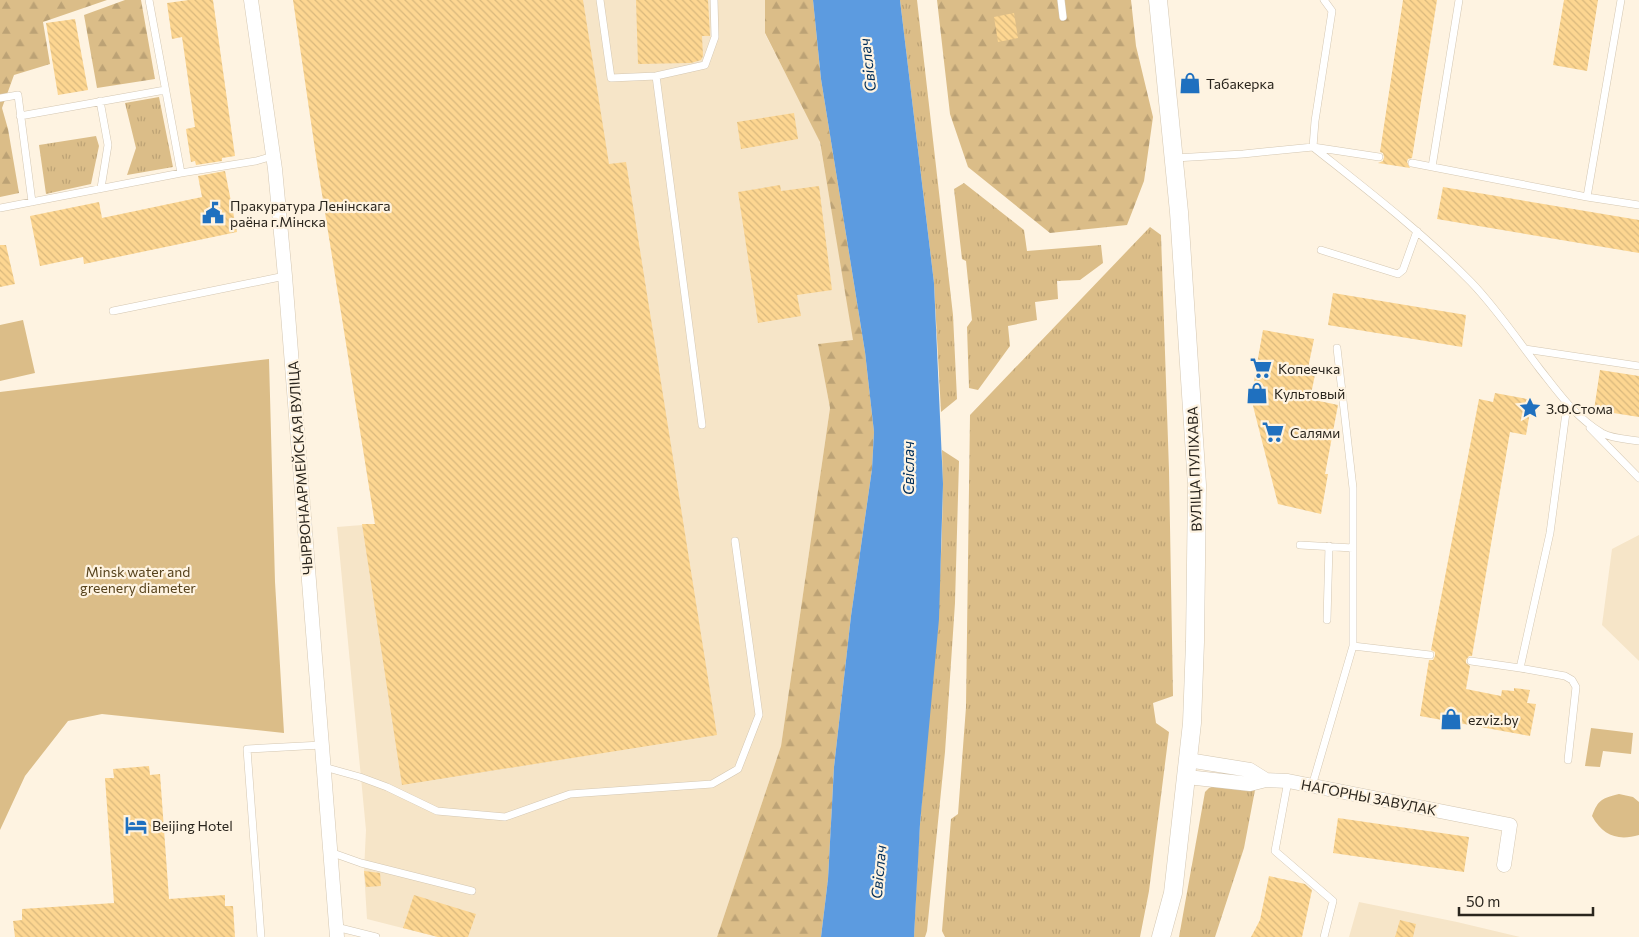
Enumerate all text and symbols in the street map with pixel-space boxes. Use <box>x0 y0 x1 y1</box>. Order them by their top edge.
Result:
water label: Свіслач <box>855 37 879 93</box>
shop icon: Табакерка <box>1177 70 1203 96</box>
place label: Табакерка <box>1206 75 1274 92</box>
place label: Пракуратура Ленінскага раёна г.Мінска <box>230 197 391 230</box>
public building icon: Пракуратура Ленінскага раёна г.Мінска <box>200 200 226 226</box>
supermarket icon: Копеечка <box>1248 355 1274 381</box>
street label: ЧЫРВОНААРМЕЙСКАЯ ВУЛІЦА <box>284 360 316 576</box>
place label: Копеечка <box>1278 360 1340 377</box>
shop icon: Культовый <box>1244 380 1270 406</box>
place label: Культовый <box>1274 385 1345 402</box>
place icon: З.Ф.Стома <box>1517 395 1543 421</box>
place label: З.Ф.Стома <box>1546 400 1613 417</box>
street label: ВУЛІЦА ПУЛІХАВА <box>1183 406 1205 532</box>
supermarket icon: Салями <box>1260 419 1286 445</box>
place label: Салями <box>1290 424 1340 441</box>
water label: Свіслач <box>899 441 917 495</box>
park label: Minsk water and greenery diameter <box>80 563 196 596</box>
shop icon: ezviz.by <box>1438 706 1464 732</box>
place label: ezviz.by <box>1468 711 1519 728</box>
street label: НАГОРНЫ ЗАВУЛАК <box>1300 776 1438 818</box>
hotel icon: Beijing Hotel <box>123 812 149 838</box>
place label: Beijing Hotel <box>152 817 233 834</box>
water label: Свіслач <box>867 844 889 900</box>
scale bar <box>1459 884 1593 916</box>
text: 50 m <box>1466 892 1500 910</box>

